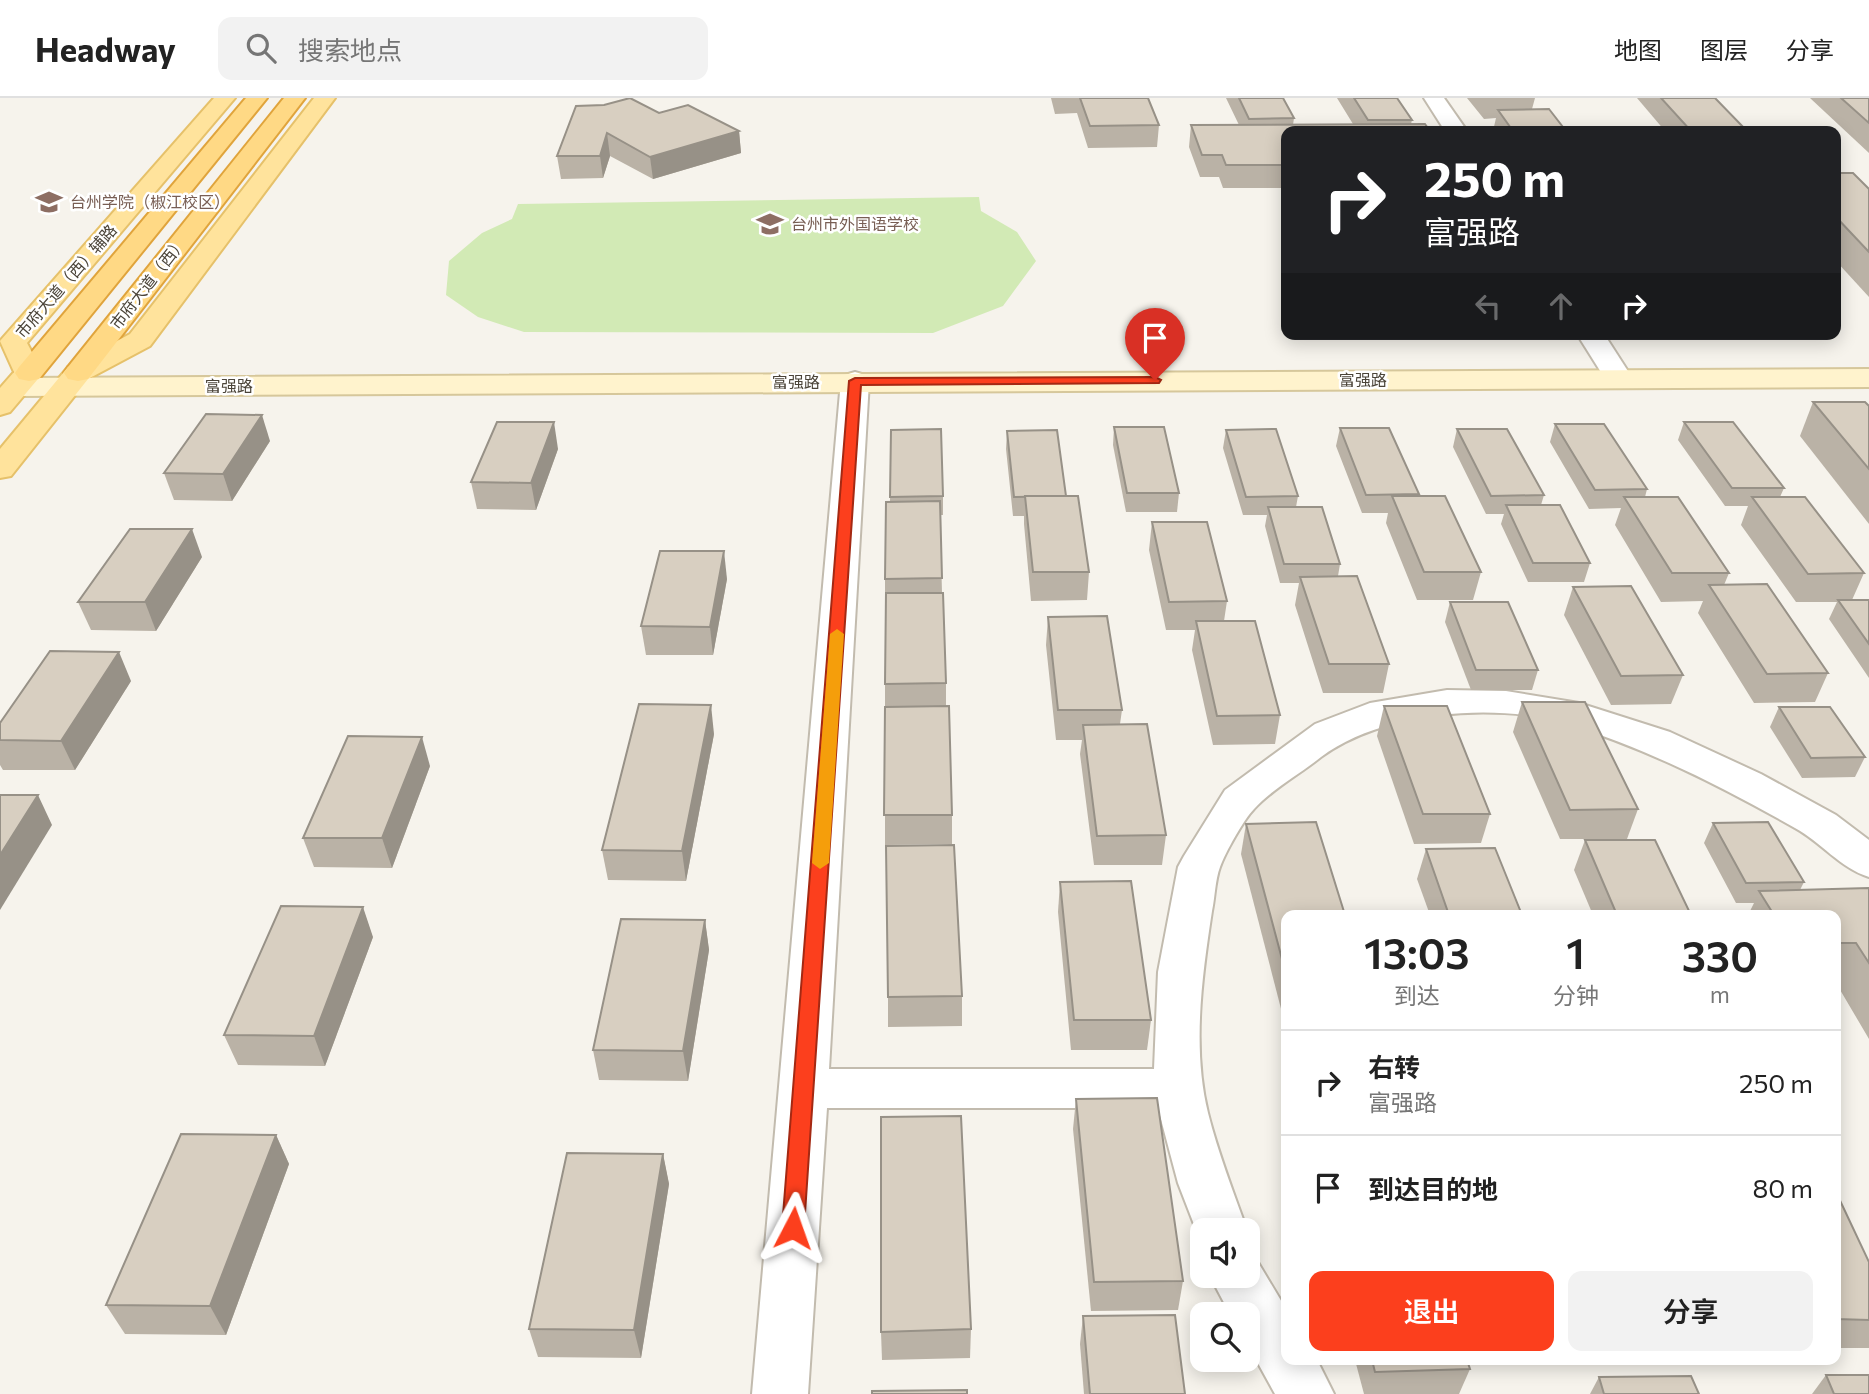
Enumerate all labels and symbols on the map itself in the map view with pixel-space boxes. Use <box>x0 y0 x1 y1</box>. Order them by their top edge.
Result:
school or university icon: 台州学院（椒江校区） <box>34 187 64 217</box>
place label: 台州学院（椒江校区） <box>70 192 230 211</box>
school or university icon: 台州市外国语学校 <box>755 209 785 239</box>
place label: 台州市外国语学校 <box>791 214 919 233</box>
street label: 市府大道（西）辅路 <box>11 220 120 341</box>
street label: 市府大道（西） <box>106 233 190 333</box>
pin <box>1125 308 1185 380</box>
street label: 富强路 <box>1339 370 1387 389</box>
street label: 富强路 <box>772 372 820 391</box>
street label: 富强路 <box>205 376 253 395</box>
position arrow <box>756 1191 830 1265</box>

